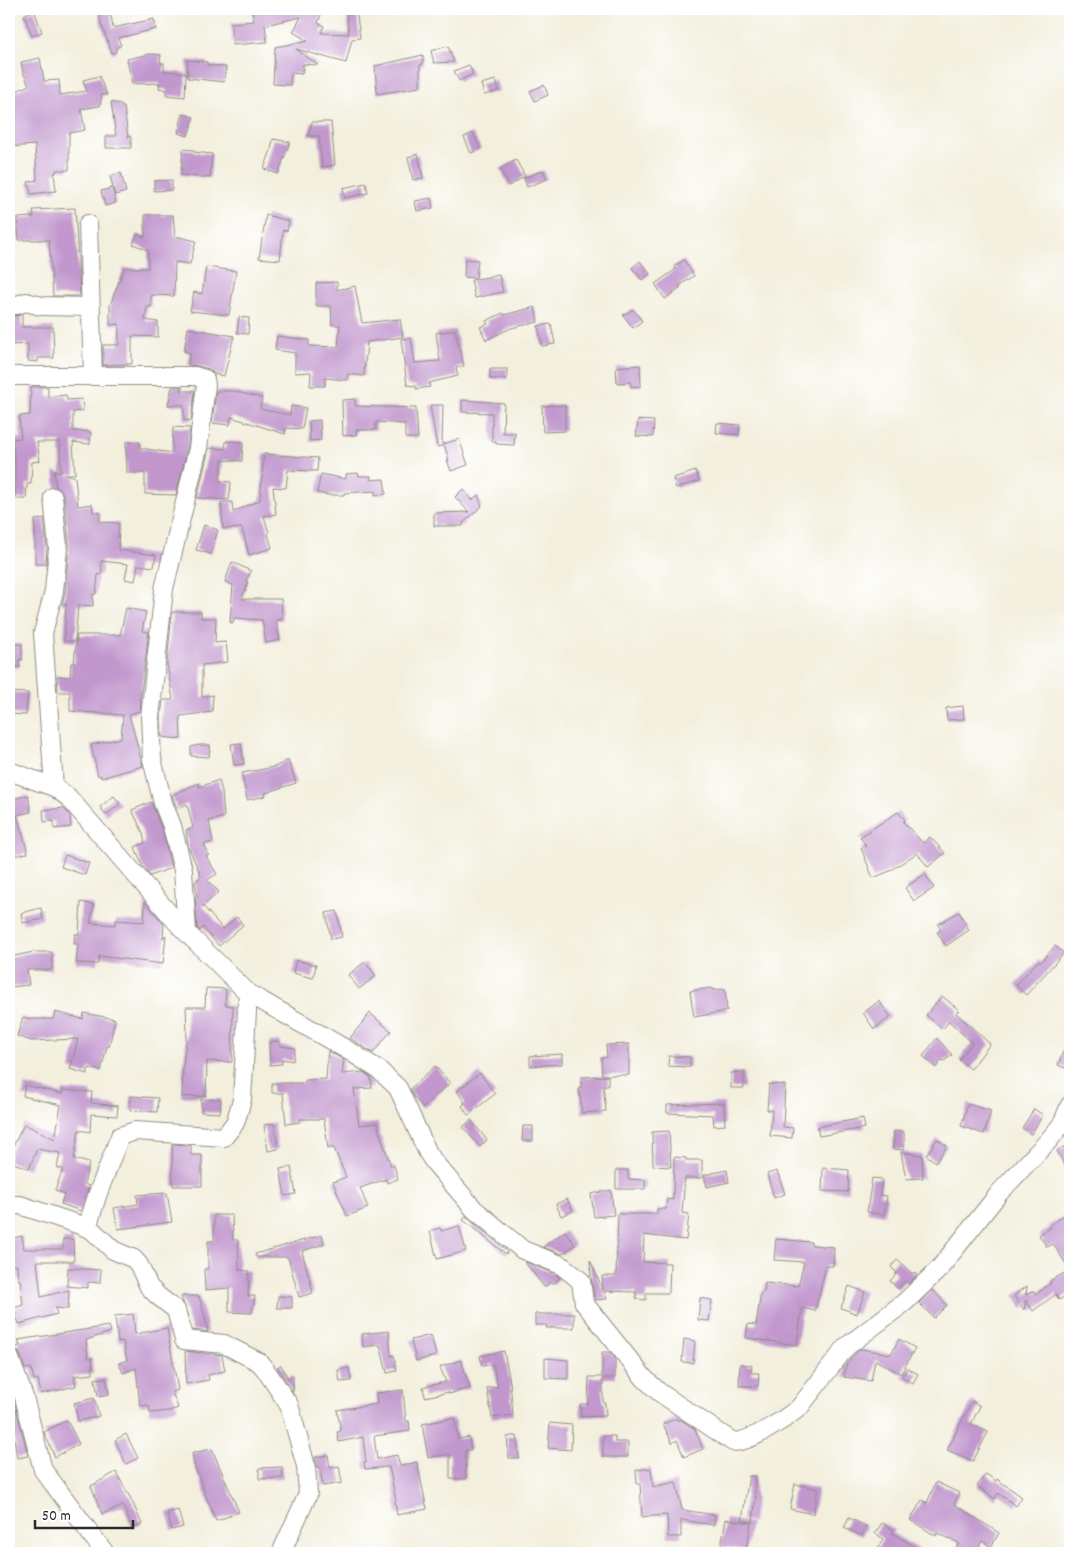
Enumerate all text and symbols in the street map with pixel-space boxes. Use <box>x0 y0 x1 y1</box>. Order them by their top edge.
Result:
scale bar <box>35 1497 132 1529</box>
text: 50 m <box>42 1506 71 1528</box>

